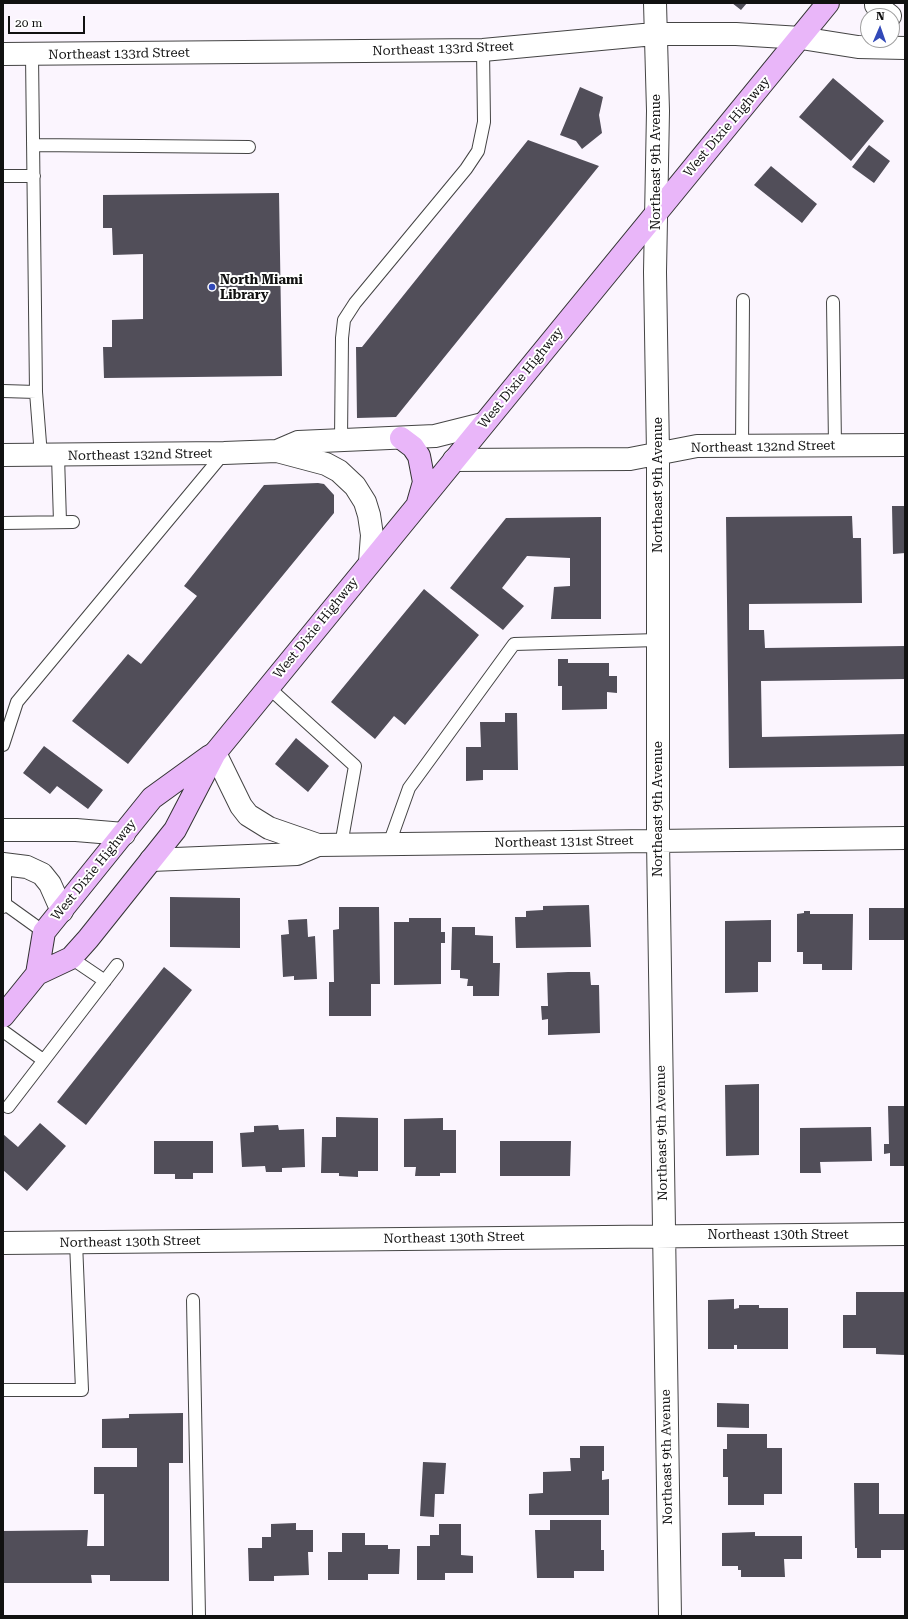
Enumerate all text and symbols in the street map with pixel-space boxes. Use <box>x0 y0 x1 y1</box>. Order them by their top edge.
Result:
scale bar <box>10 8 87 34</box>
north arrow <box>860 8 900 48</box>
text: N <box>876 10 885 23</box>
text: 20 m <box>15 16 42 30</box>
street label: Northeast 133rd Street <box>372 39 514 59</box>
street label: Northeast 133rd Street <box>48 45 190 63</box>
street label: West Dixie Highway <box>681 74 773 180</box>
street label: Northeast 9th Avenue <box>648 94 664 230</box>
place label: North Miami Library <box>220 272 303 303</box>
marker: North Miami Library <box>207 282 217 292</box>
street label: West Dixie Highway <box>475 324 567 432</box>
street label: Northeast 9th Avenue <box>650 417 666 553</box>
street label: Northeast 132nd Street <box>691 438 835 456</box>
street label: Northeast 132nd Street <box>68 446 212 464</box>
street label: West Dixie Highway <box>270 574 362 682</box>
street label: Northeast 9th Avenue <box>650 741 666 877</box>
street label: West Dixie Highway <box>48 816 140 924</box>
street label: Northeast 131st Street <box>494 833 634 851</box>
street label: Northeast 9th Avenue <box>653 1065 671 1201</box>
street label: Northeast 130th Street <box>707 1227 849 1243</box>
street label: Northeast 130th Street <box>383 1229 525 1247</box>
street label: Northeast 130th Street <box>59 1233 201 1251</box>
street label: Northeast 9th Avenue <box>658 1389 676 1525</box>

